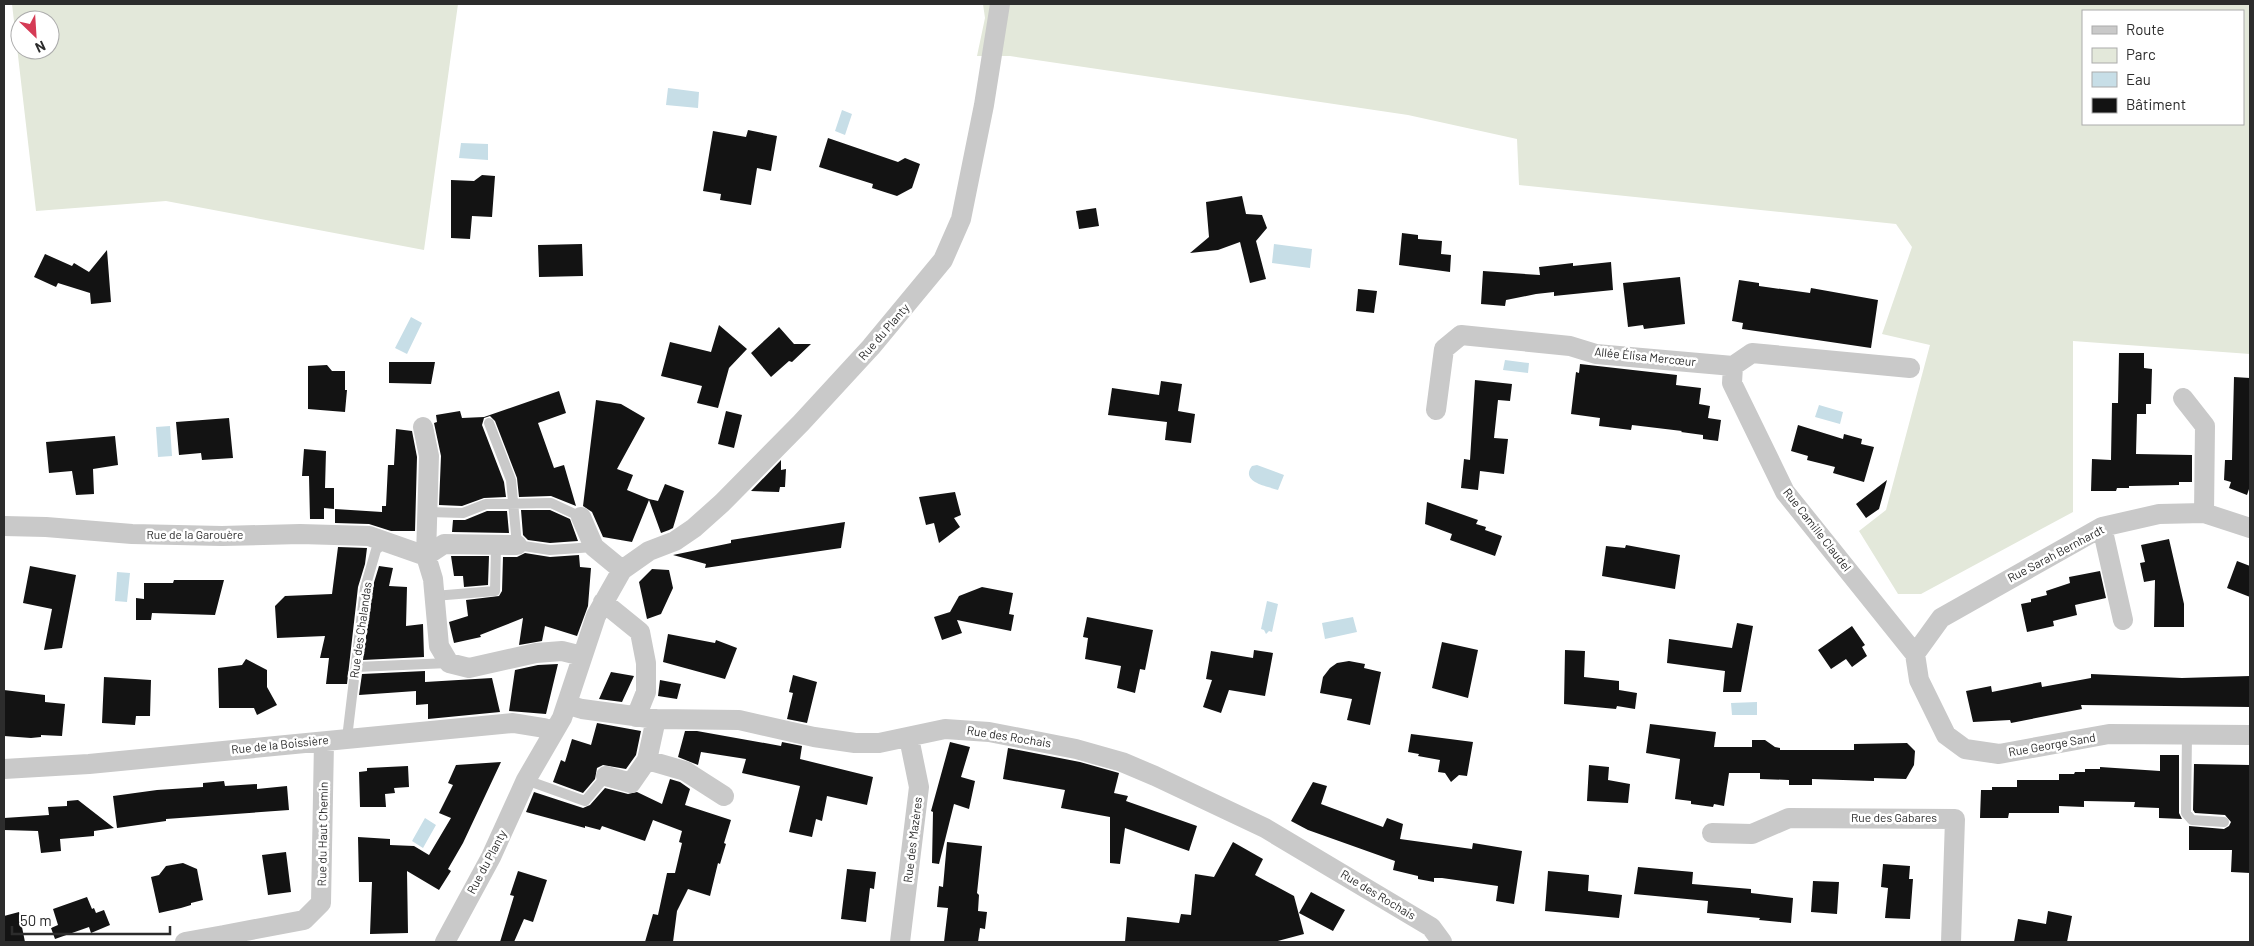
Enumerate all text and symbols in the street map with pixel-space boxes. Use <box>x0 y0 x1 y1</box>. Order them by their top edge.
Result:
north arrow <box>10 10 60 60</box>
legend <box>2082 10 2244 125</box>
text: Route <box>2126 20 2165 38</box>
text: N <box>33 38 49 57</box>
text: Parc <box>2126 45 2156 63</box>
text: Eau <box>2126 70 2151 88</box>
text: Bâtiment <box>2126 95 2186 113</box>
street label: Rue du Planty <box>855 300 912 362</box>
street label: Allée Élisa Mercœur <box>1594 344 1697 368</box>
street label: Rue Camille Claudel <box>1781 485 1855 574</box>
street label: Rue Sarah Bernhardt <box>2005 522 2106 585</box>
street label: Rue de la Garouère <box>147 527 244 541</box>
street label: Rue des Chalandas <box>346 581 374 679</box>
street label: Rue des Rochais <box>966 722 1053 750</box>
street label: Rue George Sand <box>2007 729 2097 759</box>
street label: Rue de la Boissière <box>230 732 329 756</box>
street label: Rue du Haut Chemin <box>314 782 330 886</box>
street label: Rue des Mazères <box>900 796 924 884</box>
street label: Rue des Gabares <box>1851 810 1937 824</box>
street label: Rue du Planty <box>463 827 509 896</box>
street label: Rue des Rochais <box>1338 866 1419 922</box>
scale bar <box>12 904 170 936</box>
text: 50 m <box>20 911 52 929</box>

